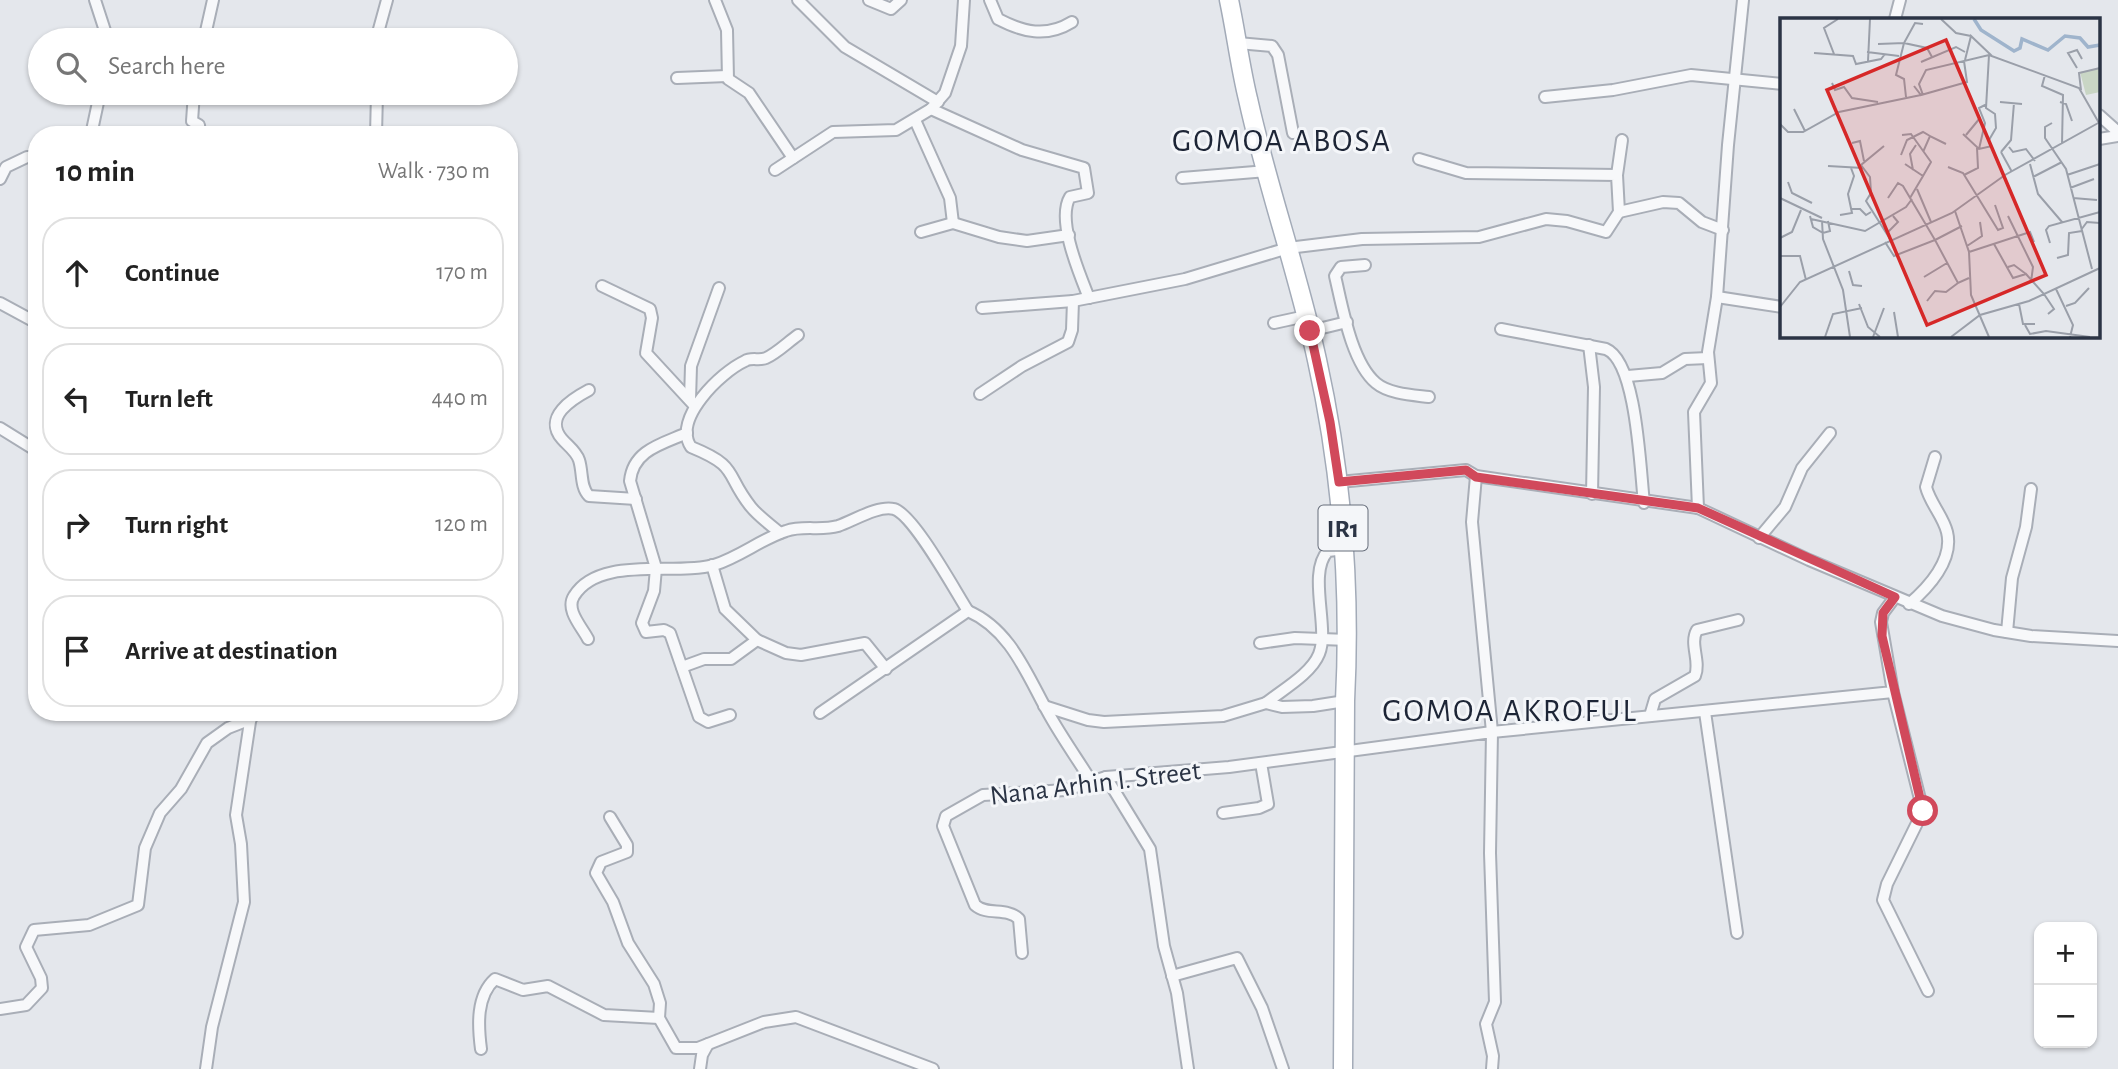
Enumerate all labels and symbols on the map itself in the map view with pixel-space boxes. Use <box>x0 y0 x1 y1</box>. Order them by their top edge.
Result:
inset map <box>1780 18 2100 338</box>
district label: GOMOA ABOSA <box>1172 125 1392 157</box>
route end <box>1294 315 1325 346</box>
road number: IR1 <box>1318 506 1368 550</box>
district label: GOMOA AKROFUL <box>1382 695 1638 727</box>
street label: Nana Arhin I. Street <box>988 757 1202 811</box>
route start <box>1907 795 1938 826</box>

